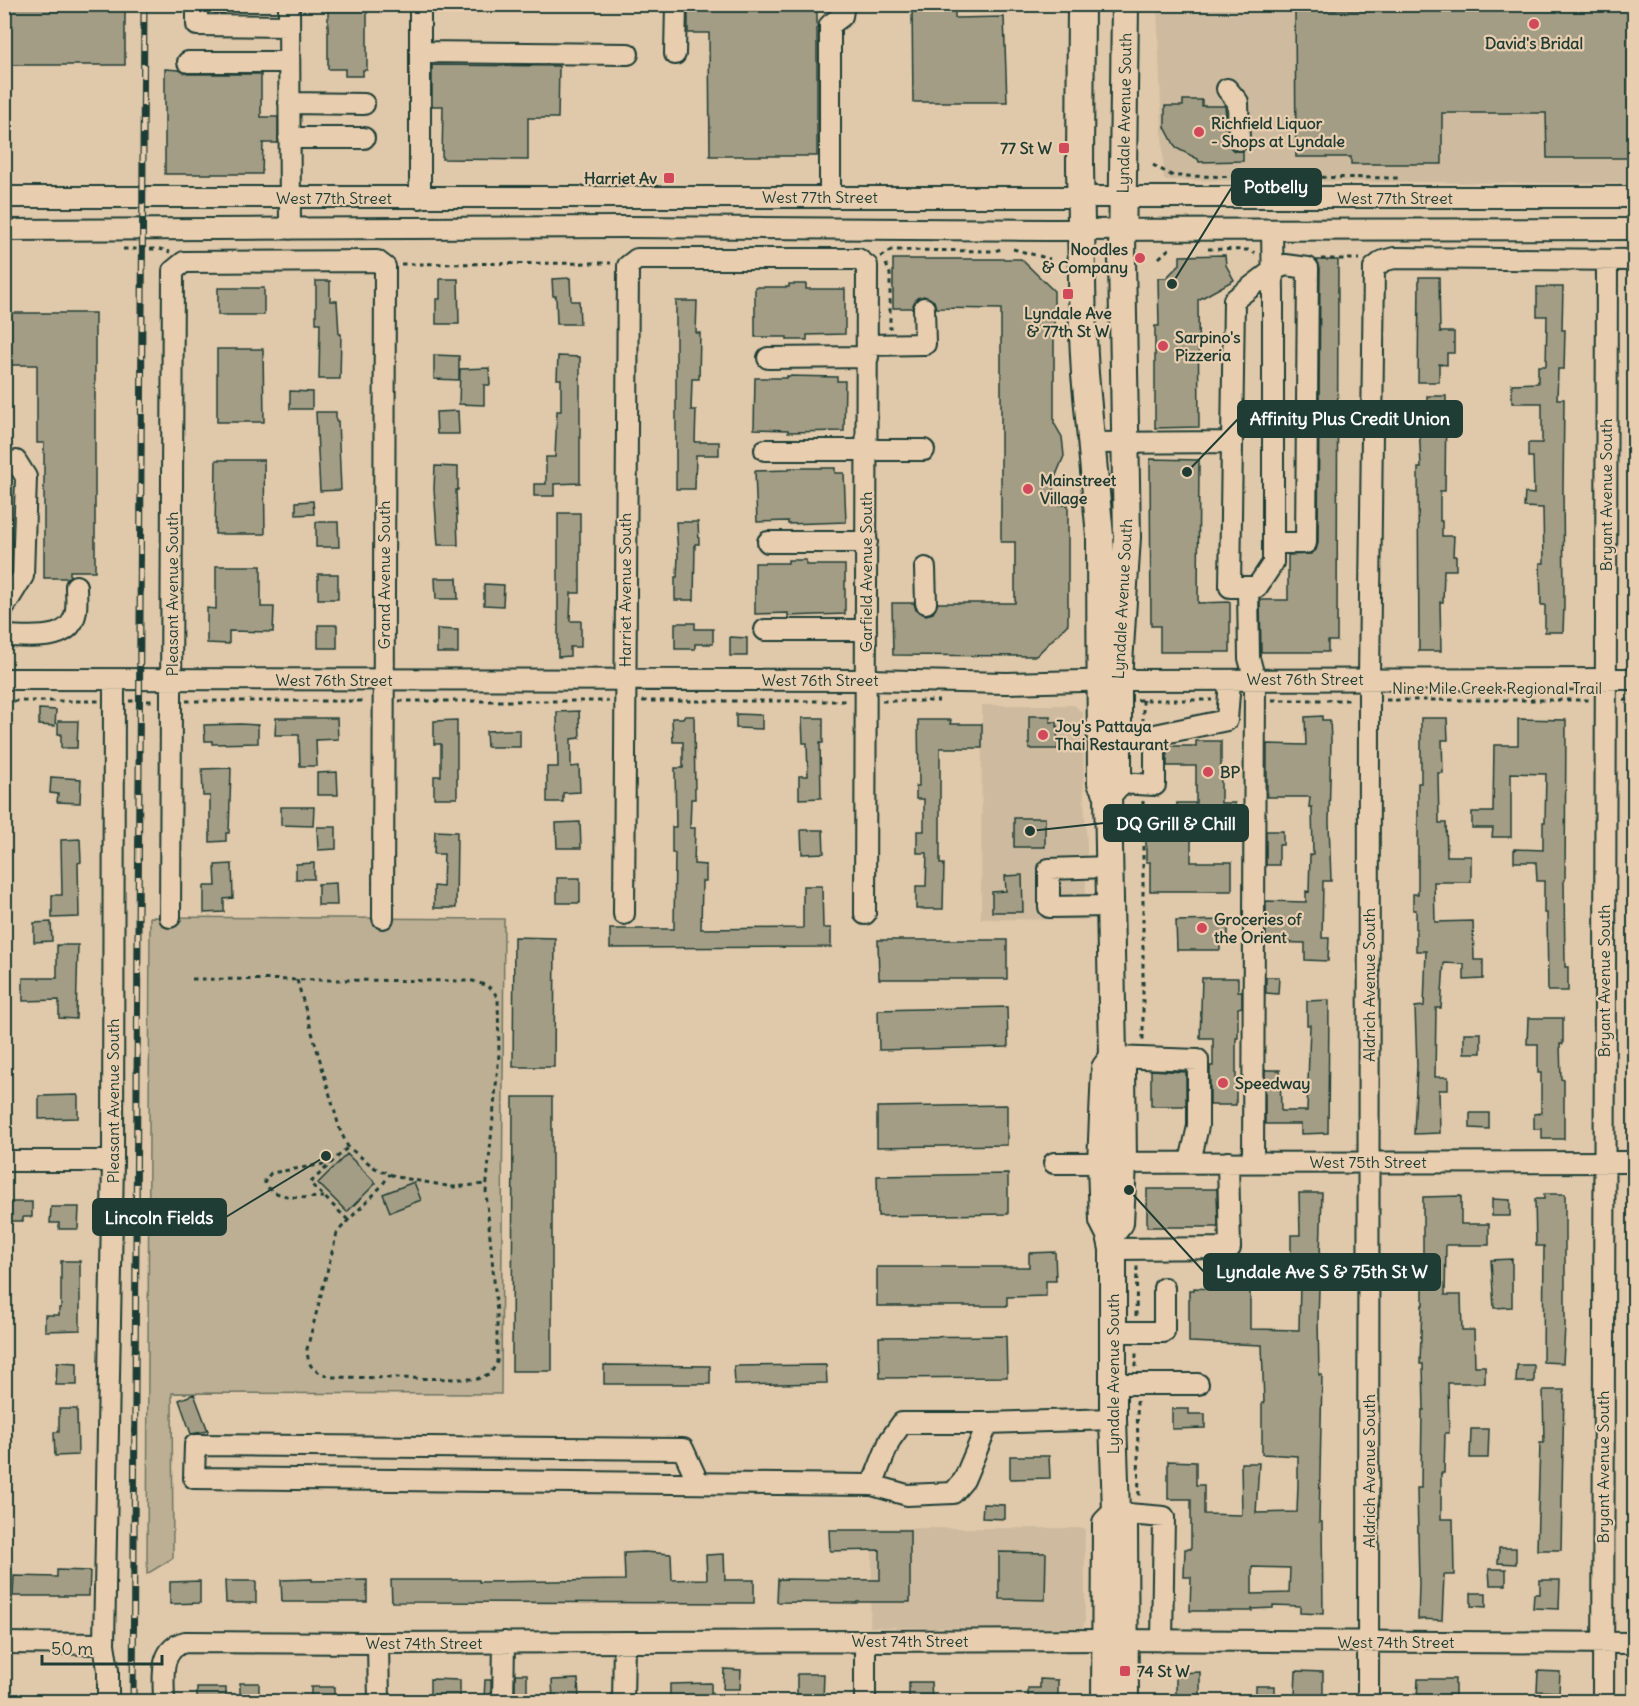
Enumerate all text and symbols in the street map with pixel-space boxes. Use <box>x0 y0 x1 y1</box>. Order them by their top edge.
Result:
marker: David's Bridal <box>1527 17 1541 31</box>
street label: Lyndale Avenue South <box>1113 32 1135 194</box>
place label: David's Bridal <box>1485 33 1583 53</box>
place label: Richfield Liquor - Shops at Lyndale <box>1211 113 1345 152</box>
marker: Richfield Liquor - Shops at Lyndale <box>1192 125 1206 139</box>
place label: 77 St W <box>1000 138 1052 158</box>
marker: 77 St W <box>1057 141 1071 155</box>
place label: Harriet Av <box>584 168 657 188</box>
callout: Potbelly <box>1232 169 1321 205</box>
marker: Harriet Av <box>662 171 676 185</box>
text: Potbelly <box>1244 175 1308 198</box>
street label: West 77th Street <box>762 187 879 207</box>
street label: West 77th Street <box>276 188 393 208</box>
street label: West 77th Street <box>1337 188 1454 208</box>
place label: Noodles & Company <box>1042 239 1128 278</box>
marker: Noodles & Company <box>1133 251 1147 265</box>
marker: Lyndale Ave & 77th St W <box>1061 287 1075 301</box>
place label: Lyndale Ave & 77th St W <box>1024 303 1112 341</box>
place label: Sarpino's Pizzeria <box>1175 327 1241 365</box>
marker: Sarpino's Pizzeria <box>1156 339 1170 353</box>
callout: Affinity Plus Credit Union <box>1238 401 1462 437</box>
text: Affinity Plus Credit Union <box>1250 407 1451 430</box>
street label: Bryant Avenue South <box>1596 419 1616 571</box>
place label: Mainstreet Village <box>1040 470 1117 509</box>
marker: Mainstreet Village <box>1021 482 1035 496</box>
street label: Garfield Avenue South <box>856 492 876 652</box>
street label: Grand Avenue South <box>374 501 394 649</box>
street label: Pleasant Avenue South <box>162 512 182 677</box>
street label: Harriet Avenue South <box>615 513 635 667</box>
street label: Lyndale Avenue South <box>1108 518 1136 680</box>
street label: West 76th Street <box>1246 669 1364 689</box>
street label: West 76th Street <box>275 670 393 690</box>
street label: West 76th Street <box>761 670 879 690</box>
street label: Nine Mile Creek Regional Trail <box>1392 678 1602 698</box>
place label: Joy's Pattaya Thai Restaurant <box>1055 716 1169 754</box>
marker: Joy's Pattaya Thai Restaurant <box>1036 728 1050 742</box>
place label: BP <box>1220 762 1240 782</box>
marker: BP <box>1201 765 1215 779</box>
callout: DQ Grill & Chill <box>1104 805 1248 841</box>
text: DQ Grill & Chill <box>1116 812 1236 835</box>
street label: Bryant Avenue South <box>1594 905 1614 1057</box>
street label: Aldrich Avenue South <box>1359 908 1379 1062</box>
place label: Groceries of the Orient <box>1214 909 1302 947</box>
marker: Groceries of the Orient <box>1195 921 1209 935</box>
street label: Pleasant Avenue South <box>103 1019 123 1184</box>
place label: Speedway <box>1235 1073 1310 1094</box>
marker: Speedway <box>1216 1076 1230 1090</box>
street label: West 75th Street <box>1309 1152 1427 1172</box>
callout: Lincoln Fields <box>93 1199 226 1235</box>
text: Lincoln Fields <box>105 1206 213 1229</box>
callout: Lyndale Ave S & 75th St W <box>1204 1254 1440 1290</box>
text: Lyndale Ave S & 75th St W <box>1216 1260 1429 1283</box>
street label: Lyndale Avenue South <box>1103 1294 1123 1454</box>
street label: Bryant Avenue South <box>1593 1391 1613 1543</box>
street label: Aldrich Avenue South <box>1359 1394 1379 1548</box>
scale bar <box>42 1628 162 1666</box>
street label: West 74th Street <box>852 1631 969 1651</box>
street label: West 74th Street <box>1338 1632 1455 1652</box>
street label: West 74th Street <box>366 1633 483 1653</box>
text: 50 m <box>51 1637 93 1660</box>
place label: 74 St W <box>1137 1661 1190 1681</box>
marker: 74 St W <box>1118 1664 1132 1678</box>

